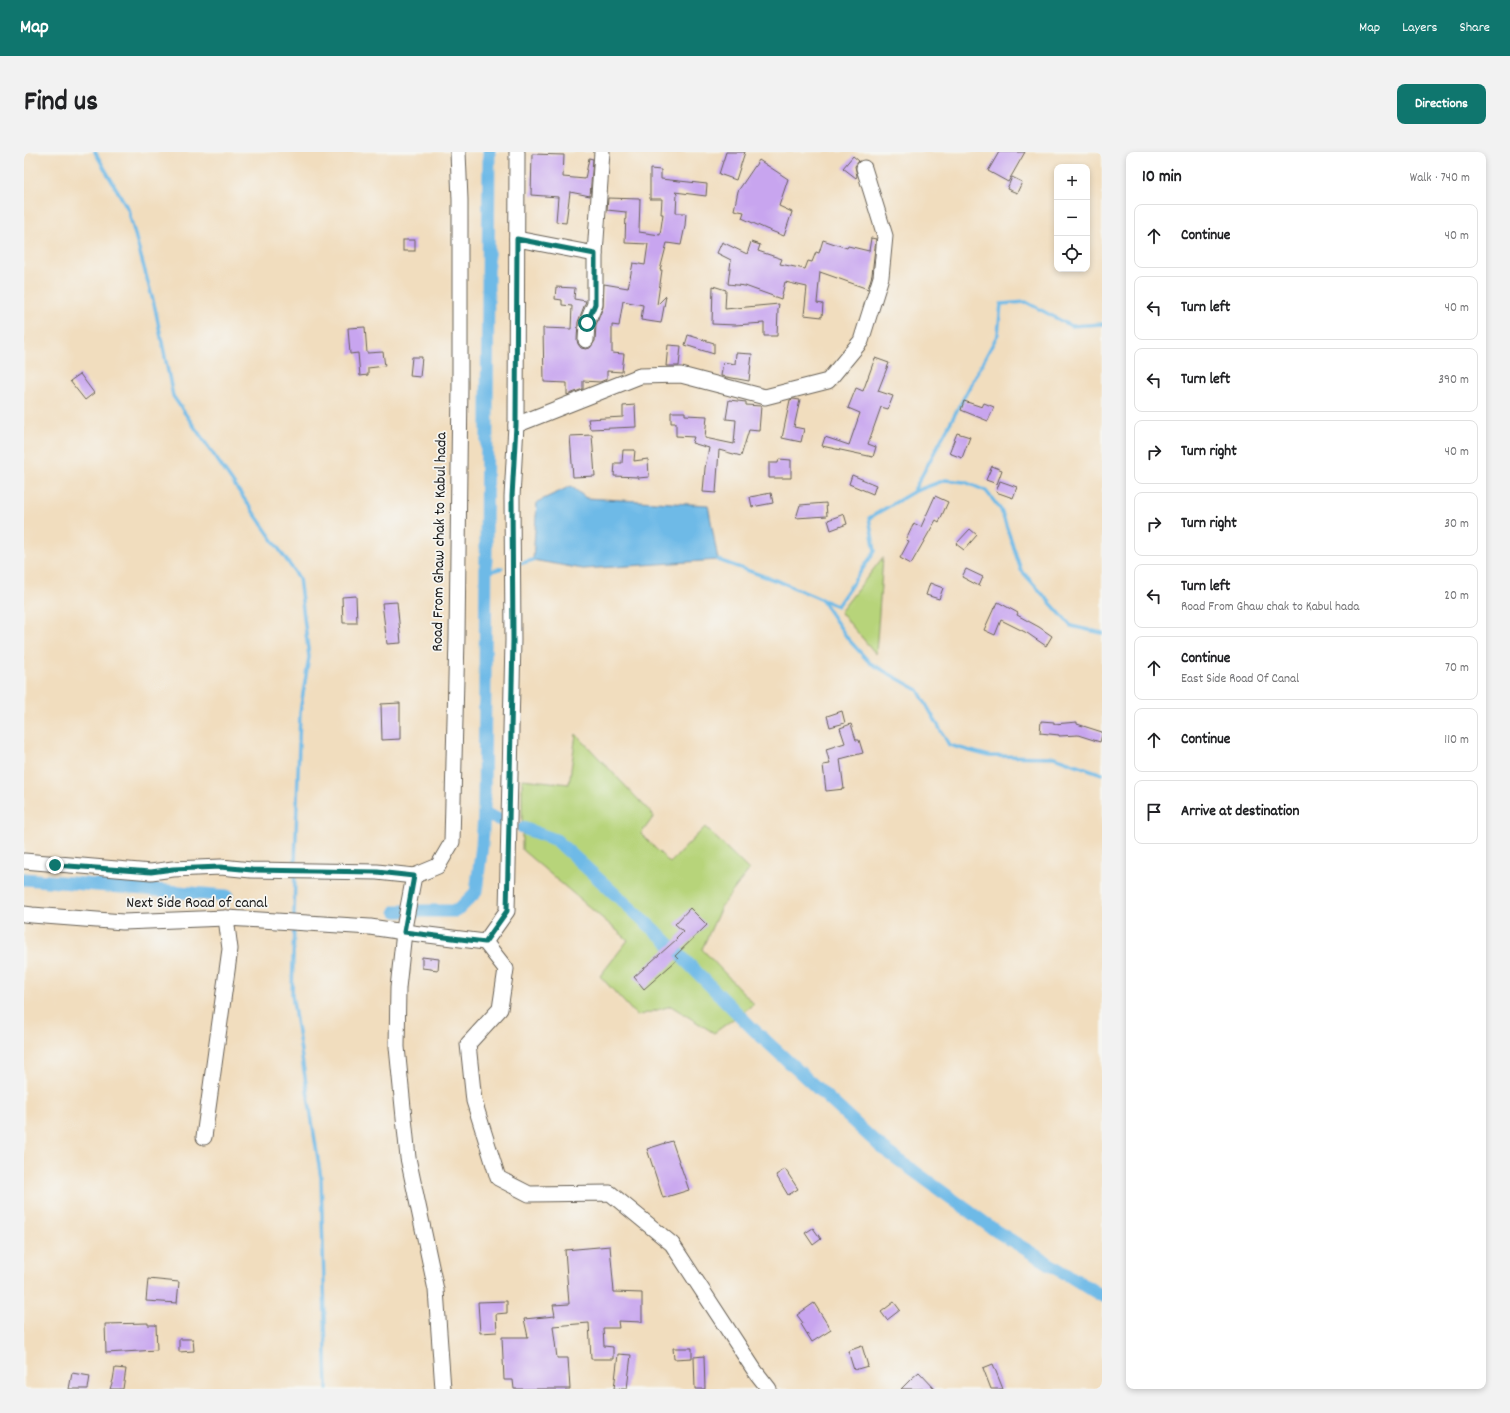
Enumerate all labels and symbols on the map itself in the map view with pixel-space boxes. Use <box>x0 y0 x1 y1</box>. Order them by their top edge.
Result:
route start <box>578 314 596 332</box>
street label: Road From Ghaw chak to Kabul hada <box>427 432 453 652</box>
route end <box>46 856 64 874</box>
street label: Next Side Road of canal <box>126 892 268 915</box>

